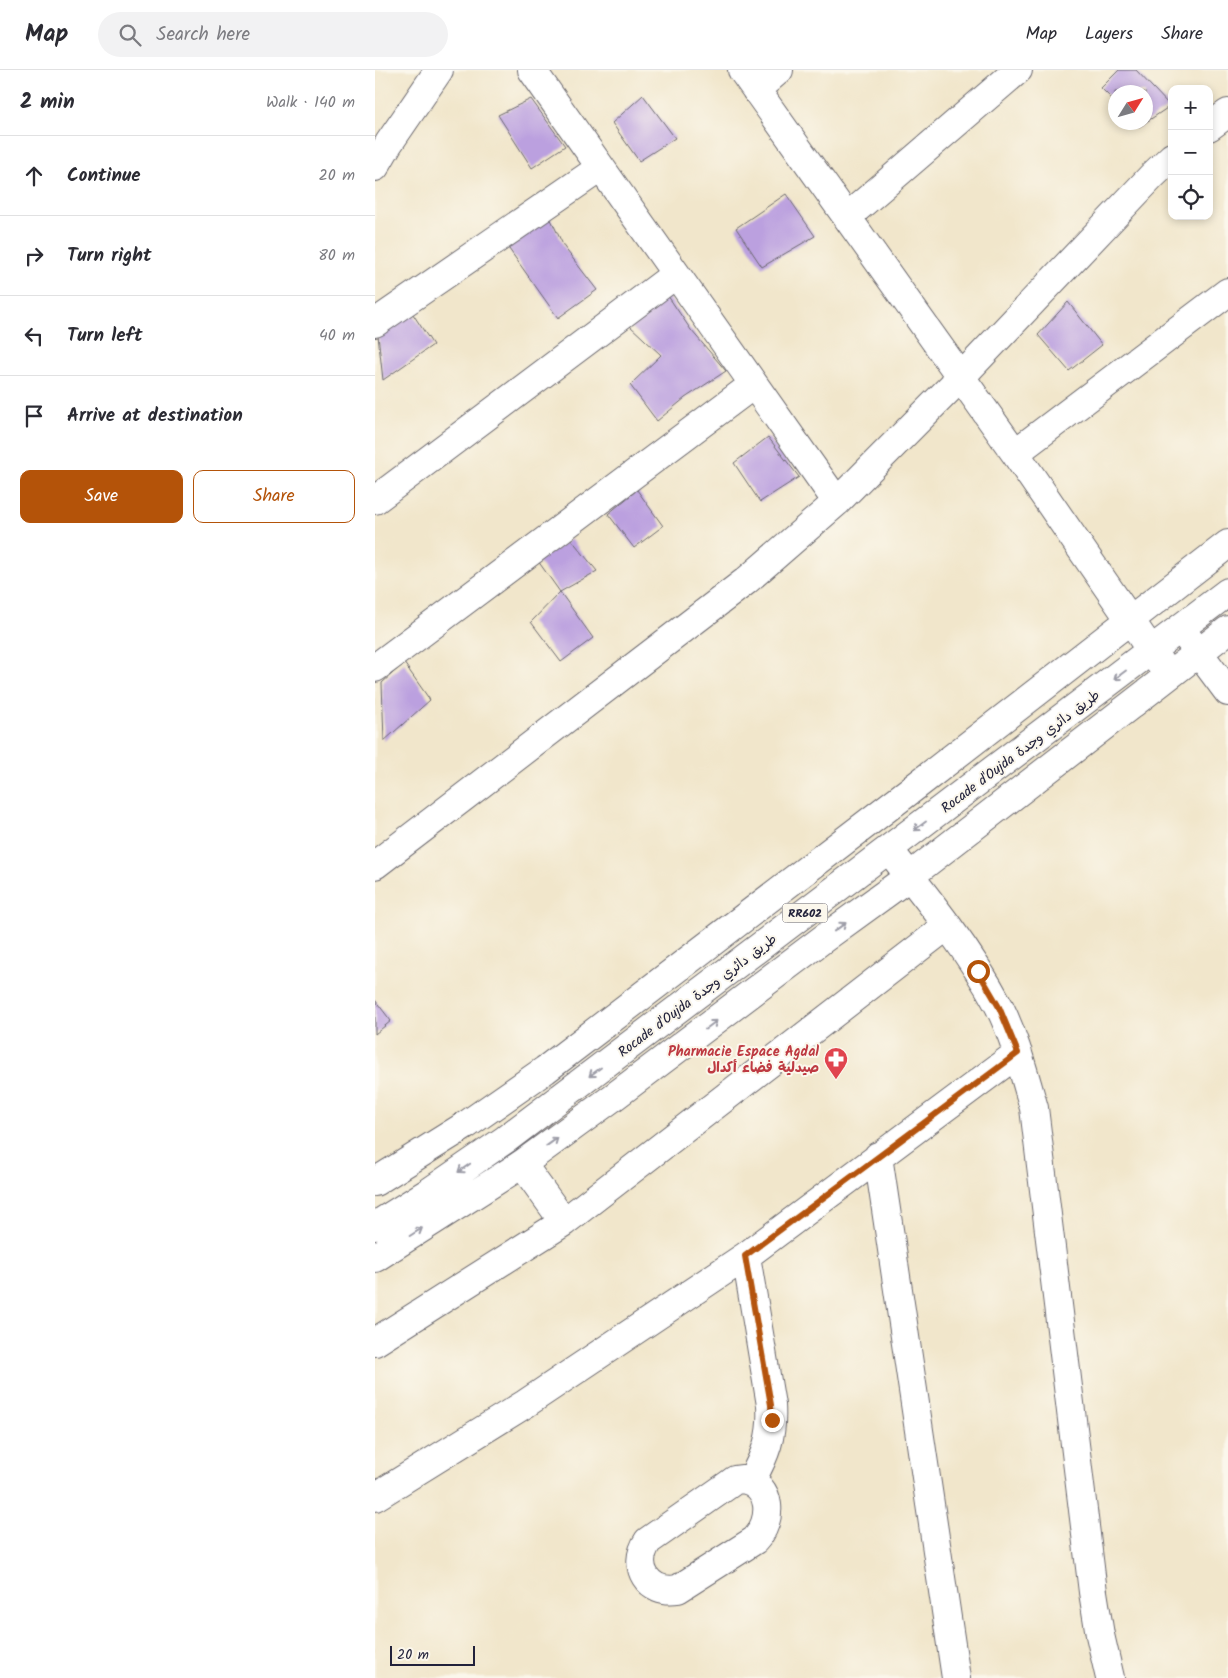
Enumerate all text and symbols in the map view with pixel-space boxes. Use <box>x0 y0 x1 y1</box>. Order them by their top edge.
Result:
search box <box>98 12 448 57</box>
text: Map <box>25 15 68 54</box>
text: Search here <box>156 20 250 50</box>
text: Map <box>1026 20 1057 49</box>
text: Layers <box>1085 20 1133 49</box>
text: Share <box>1161 20 1203 49</box>
icon: search <box>116 21 144 49</box>
north arrow <box>1108 85 1153 130</box>
map controls <box>1168 85 1213 220</box>
button: + <box>1168 85 1213 130</box>
text: 2 min <box>20 86 75 119</box>
text: Walk · 140 m <box>266 90 355 115</box>
button: − <box>1168 130 1213 175</box>
text: Continue <box>67 161 140 191</box>
icon: ahead <box>20 162 48 190</box>
text: 20 m <box>319 163 355 188</box>
button: locate <box>1168 175 1213 220</box>
text: Turn right <box>67 241 152 271</box>
icon: right <box>20 242 48 270</box>
text: 80 m <box>318 243 355 268</box>
text: Turn left <box>67 321 142 351</box>
icon: left <box>20 322 48 350</box>
text: 40 m <box>319 323 355 348</box>
text: Arrive at destination <box>67 401 243 431</box>
icon: arrive <box>20 402 48 430</box>
button: Save <box>20 470 183 523</box>
button: Share <box>193 470 355 523</box>
one-way arrow <box>1114 670 1127 681</box>
street label: Rocade d'Oujda طريق دائري وجدة <box>936 685 1105 819</box>
one-way arrow <box>913 821 927 831</box>
road number: RR602 <box>783 904 827 922</box>
one-way arrow <box>833 922 847 932</box>
street label: Rocade d'Oujda طريق دائري وجدة <box>613 929 782 1063</box>
route start <box>967 960 990 983</box>
one-way arrow <box>704 1020 718 1030</box>
place label: Pharmacie Espace Agdal صيدلية فضاء أكدال <box>668 1041 819 1079</box>
pharmacy icon: Pharmacie Espace Agdal صيدلية فضاء أكدال <box>823 1046 849 1080</box>
one-way arrow <box>589 1066 602 1077</box>
one-way arrow <box>545 1137 559 1147</box>
one-way arrow <box>457 1163 471 1173</box>
one-way arrow <box>409 1227 423 1237</box>
route end <box>761 1409 784 1432</box>
scale bar <box>390 1643 475 1666</box>
text: 20 m <box>397 1644 429 1666</box>

